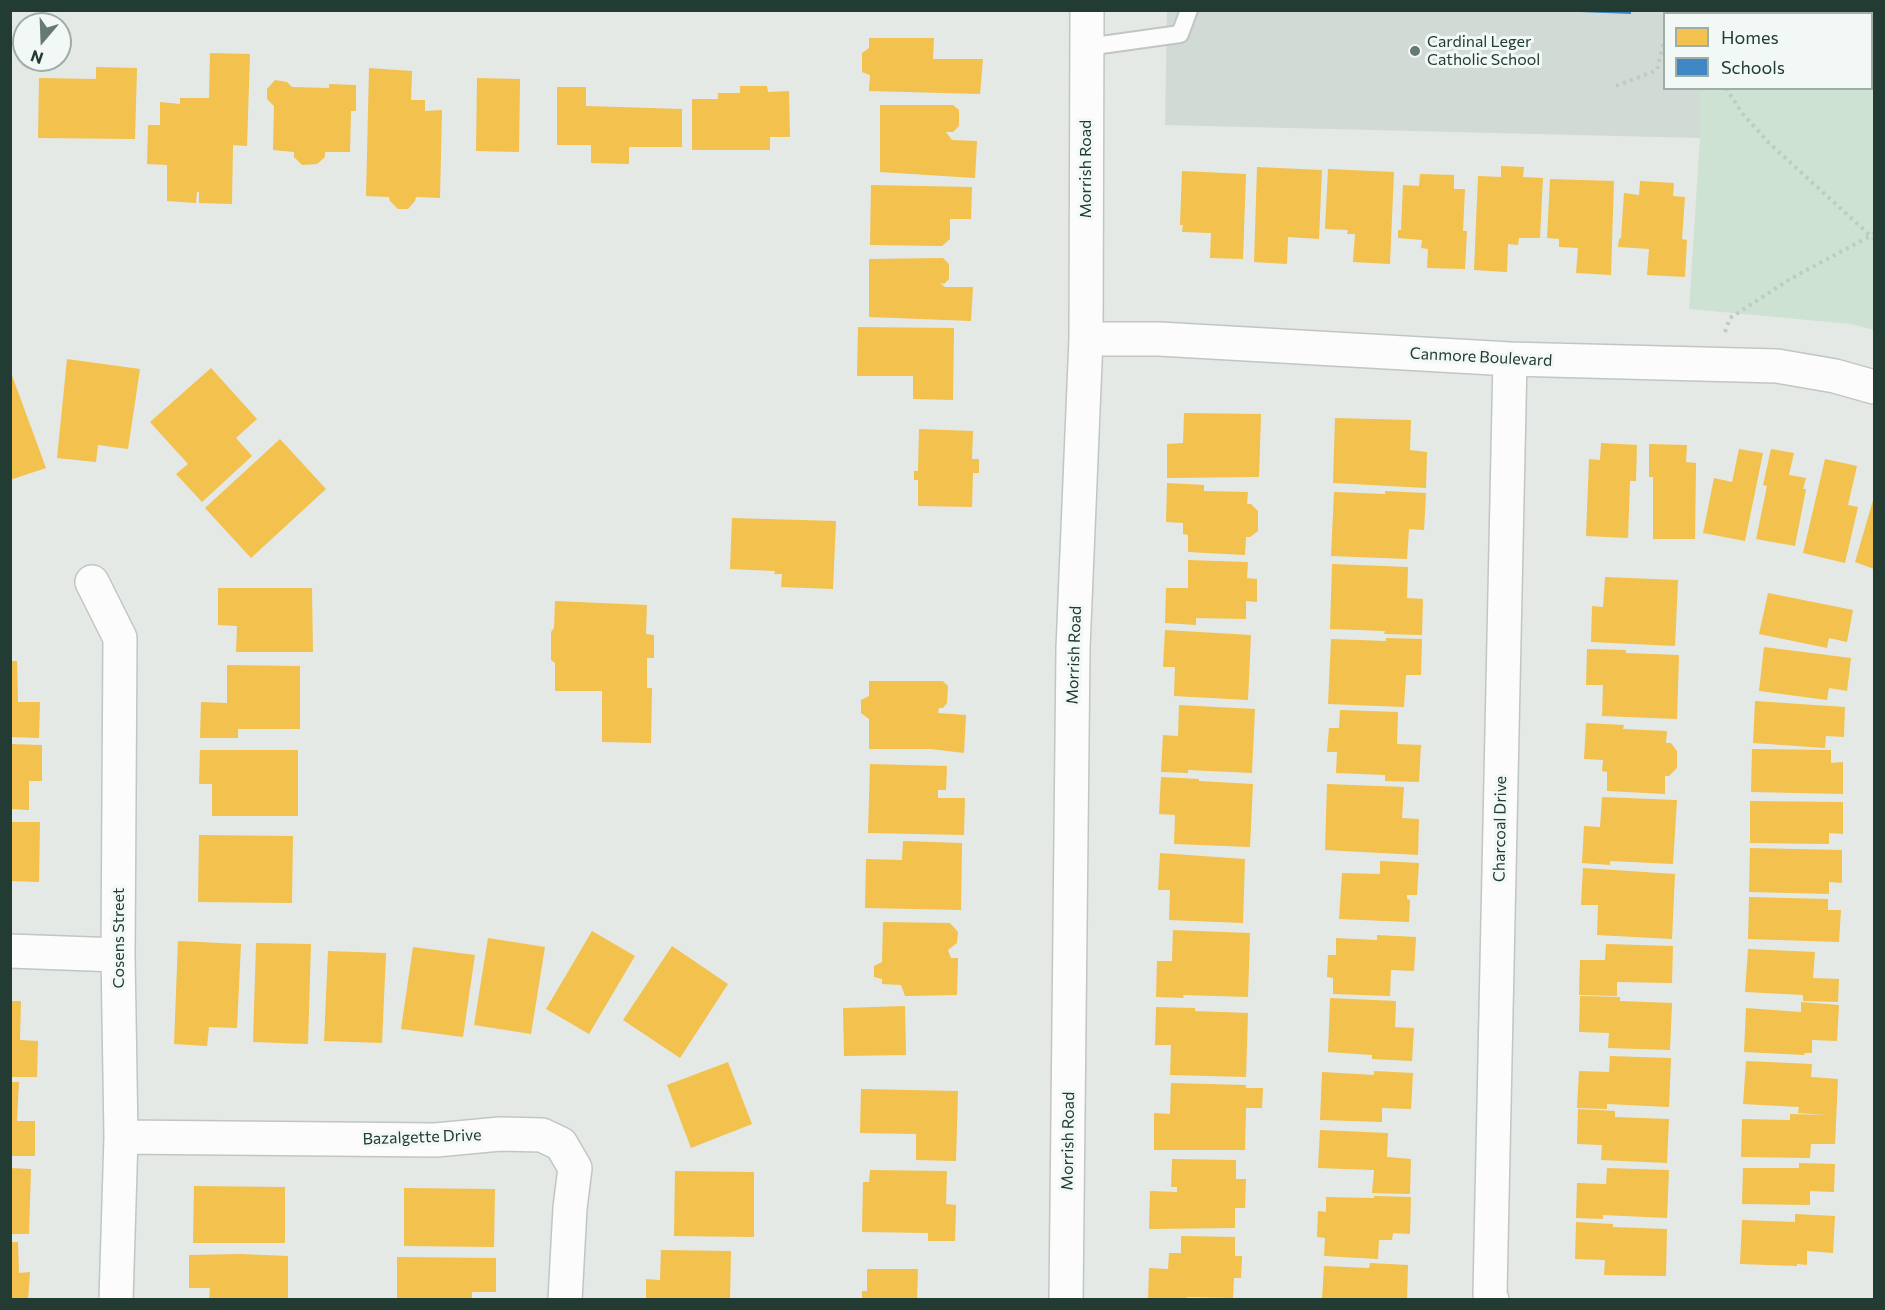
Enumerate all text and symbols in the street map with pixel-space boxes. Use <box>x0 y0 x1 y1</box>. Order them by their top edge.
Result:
north arrow <box>12 12 72 72</box>
legend <box>1663 12 1873 90</box>
text: Homes <box>1721 26 1779 48</box>
place label: Cardinal Leger Catholic School <box>1427 32 1540 70</box>
marker: Cardinal Leger Catholic School <box>1408 44 1422 58</box>
text: N <box>28 47 45 69</box>
text: Schools <box>1721 56 1785 78</box>
street label: Morrish Road <box>1076 120 1096 218</box>
street label: Canmore Boulevard <box>1409 344 1553 370</box>
street label: Morrish Road <box>1063 605 1085 705</box>
street label: Charcoal Drive <box>1489 776 1511 882</box>
street label: Cosens Street <box>109 888 129 988</box>
street label: Morrish Road <box>1058 1092 1078 1190</box>
street label: Bazalgette Drive <box>362 1125 482 1149</box>

